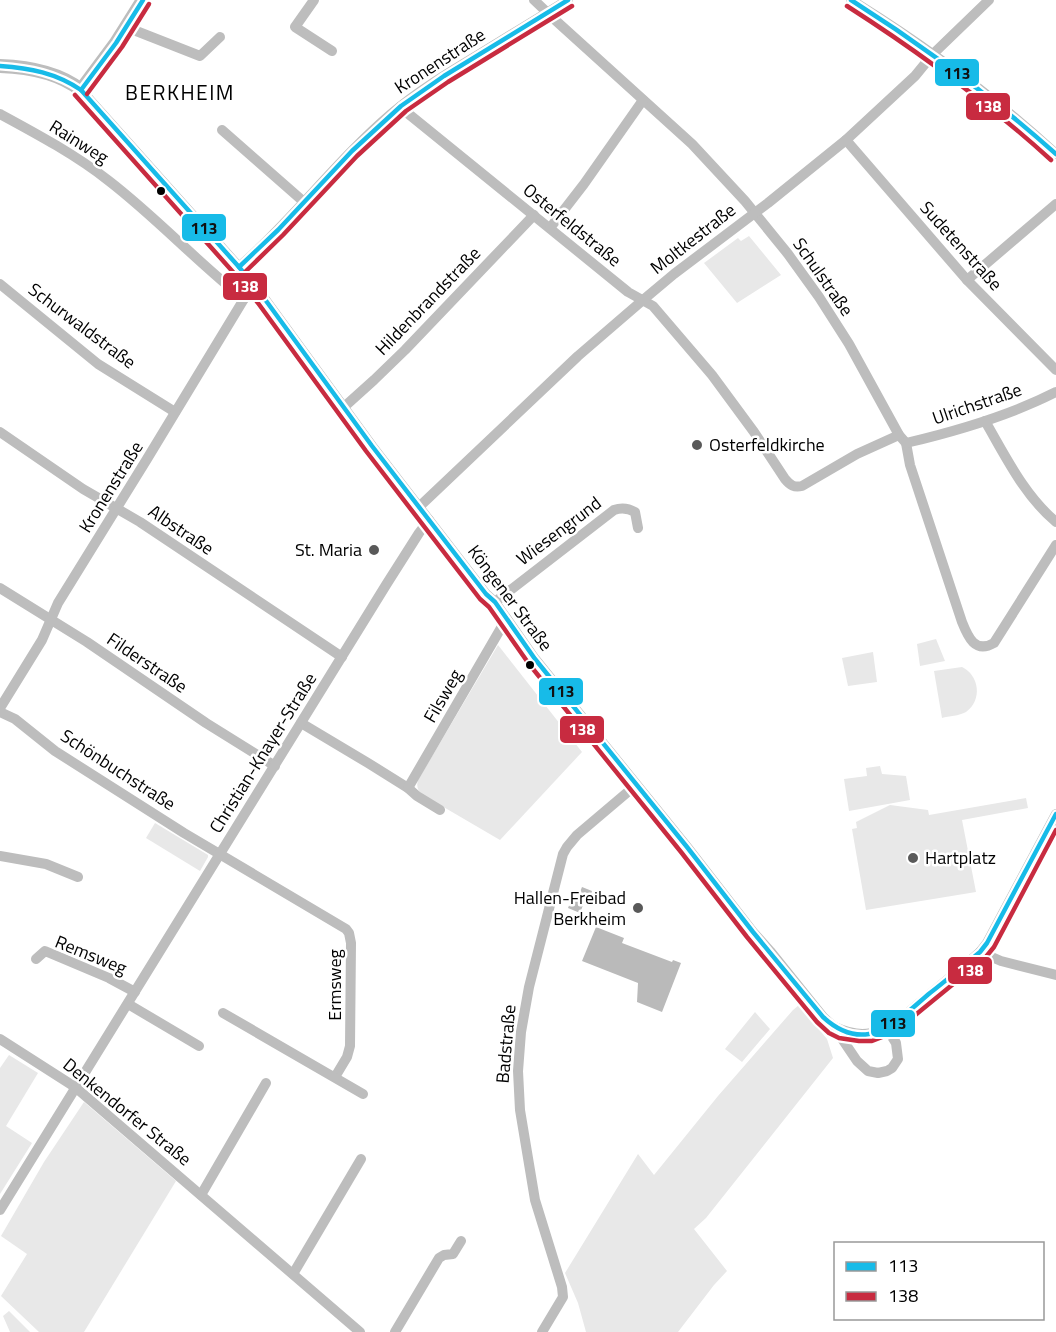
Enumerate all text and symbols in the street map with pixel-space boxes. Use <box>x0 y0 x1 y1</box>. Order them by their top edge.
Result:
street label: Kronenstraße <box>389 21 490 100</box>
line badge: 113 <box>934 58 980 87</box>
text: 113 <box>944 61 970 85</box>
district label: BERKHEIM <box>125 76 235 108</box>
line badge: 138 <box>965 92 1011 121</box>
text: 138 <box>975 94 1001 118</box>
street label: Rainweg <box>44 113 114 170</box>
street label: Osterfeldstraße <box>517 176 627 273</box>
unlabelled marker <box>155 185 167 197</box>
street label: Sudetenstraße <box>914 195 1009 296</box>
street label: Moltkestraße <box>644 197 741 281</box>
line badge: 113 <box>181 213 227 242</box>
text: 113 <box>191 216 217 240</box>
street label: Schulstraße <box>786 232 860 321</box>
street label: Hildenbrandstraße <box>369 240 487 361</box>
line badge: 138 <box>222 272 268 301</box>
text: 138 <box>232 274 258 298</box>
street label: Schurwaldstraße <box>23 276 142 375</box>
street label: Ulrichstraße <box>929 376 1025 431</box>
place label: Osterfeldkirche <box>709 431 825 458</box>
street label: Kronenstraße <box>72 436 149 538</box>
marker: Osterfeldkirche <box>690 438 704 452</box>
street label: Wiesengrund <box>511 490 607 572</box>
street label: Albstraße <box>143 498 219 561</box>
place label: St. Maria <box>295 536 362 563</box>
street label: Köngener Straße <box>461 539 559 657</box>
marker: St. Maria <box>367 543 381 557</box>
street label: Filderstraße <box>102 626 193 699</box>
unlabelled marker <box>524 659 536 671</box>
street label: Filsweg <box>416 664 469 728</box>
street label: Christian-Knayer-Straße <box>202 667 323 838</box>
line badge: 113 <box>538 677 584 706</box>
text: 113 <box>548 679 574 703</box>
line badge: 138 <box>559 715 605 744</box>
text: 138 <box>569 717 595 741</box>
street label: Schönbuchstraße <box>55 722 181 817</box>
place label: Hartplatz <box>925 844 996 871</box>
marker: Hartplatz <box>906 851 920 865</box>
place label: Hallen-Freibad Berkheim <box>514 884 626 932</box>
marker: Hallen-Freibad Berkheim <box>631 901 645 915</box>
street label: Remsweg <box>51 928 131 981</box>
street label: Ermsweg <box>321 949 348 1021</box>
line badge: 138 <box>947 956 993 985</box>
text: 138 <box>957 958 983 982</box>
street label: Badstraße <box>489 1003 522 1084</box>
line badge: 113 <box>870 1009 916 1038</box>
text: 113 <box>880 1011 906 1035</box>
street label: Denkendorfer Straße <box>57 1051 197 1172</box>
legend <box>834 1242 1044 1320</box>
text: 113 <box>888 1252 918 1279</box>
text: 138 <box>888 1282 918 1309</box>

